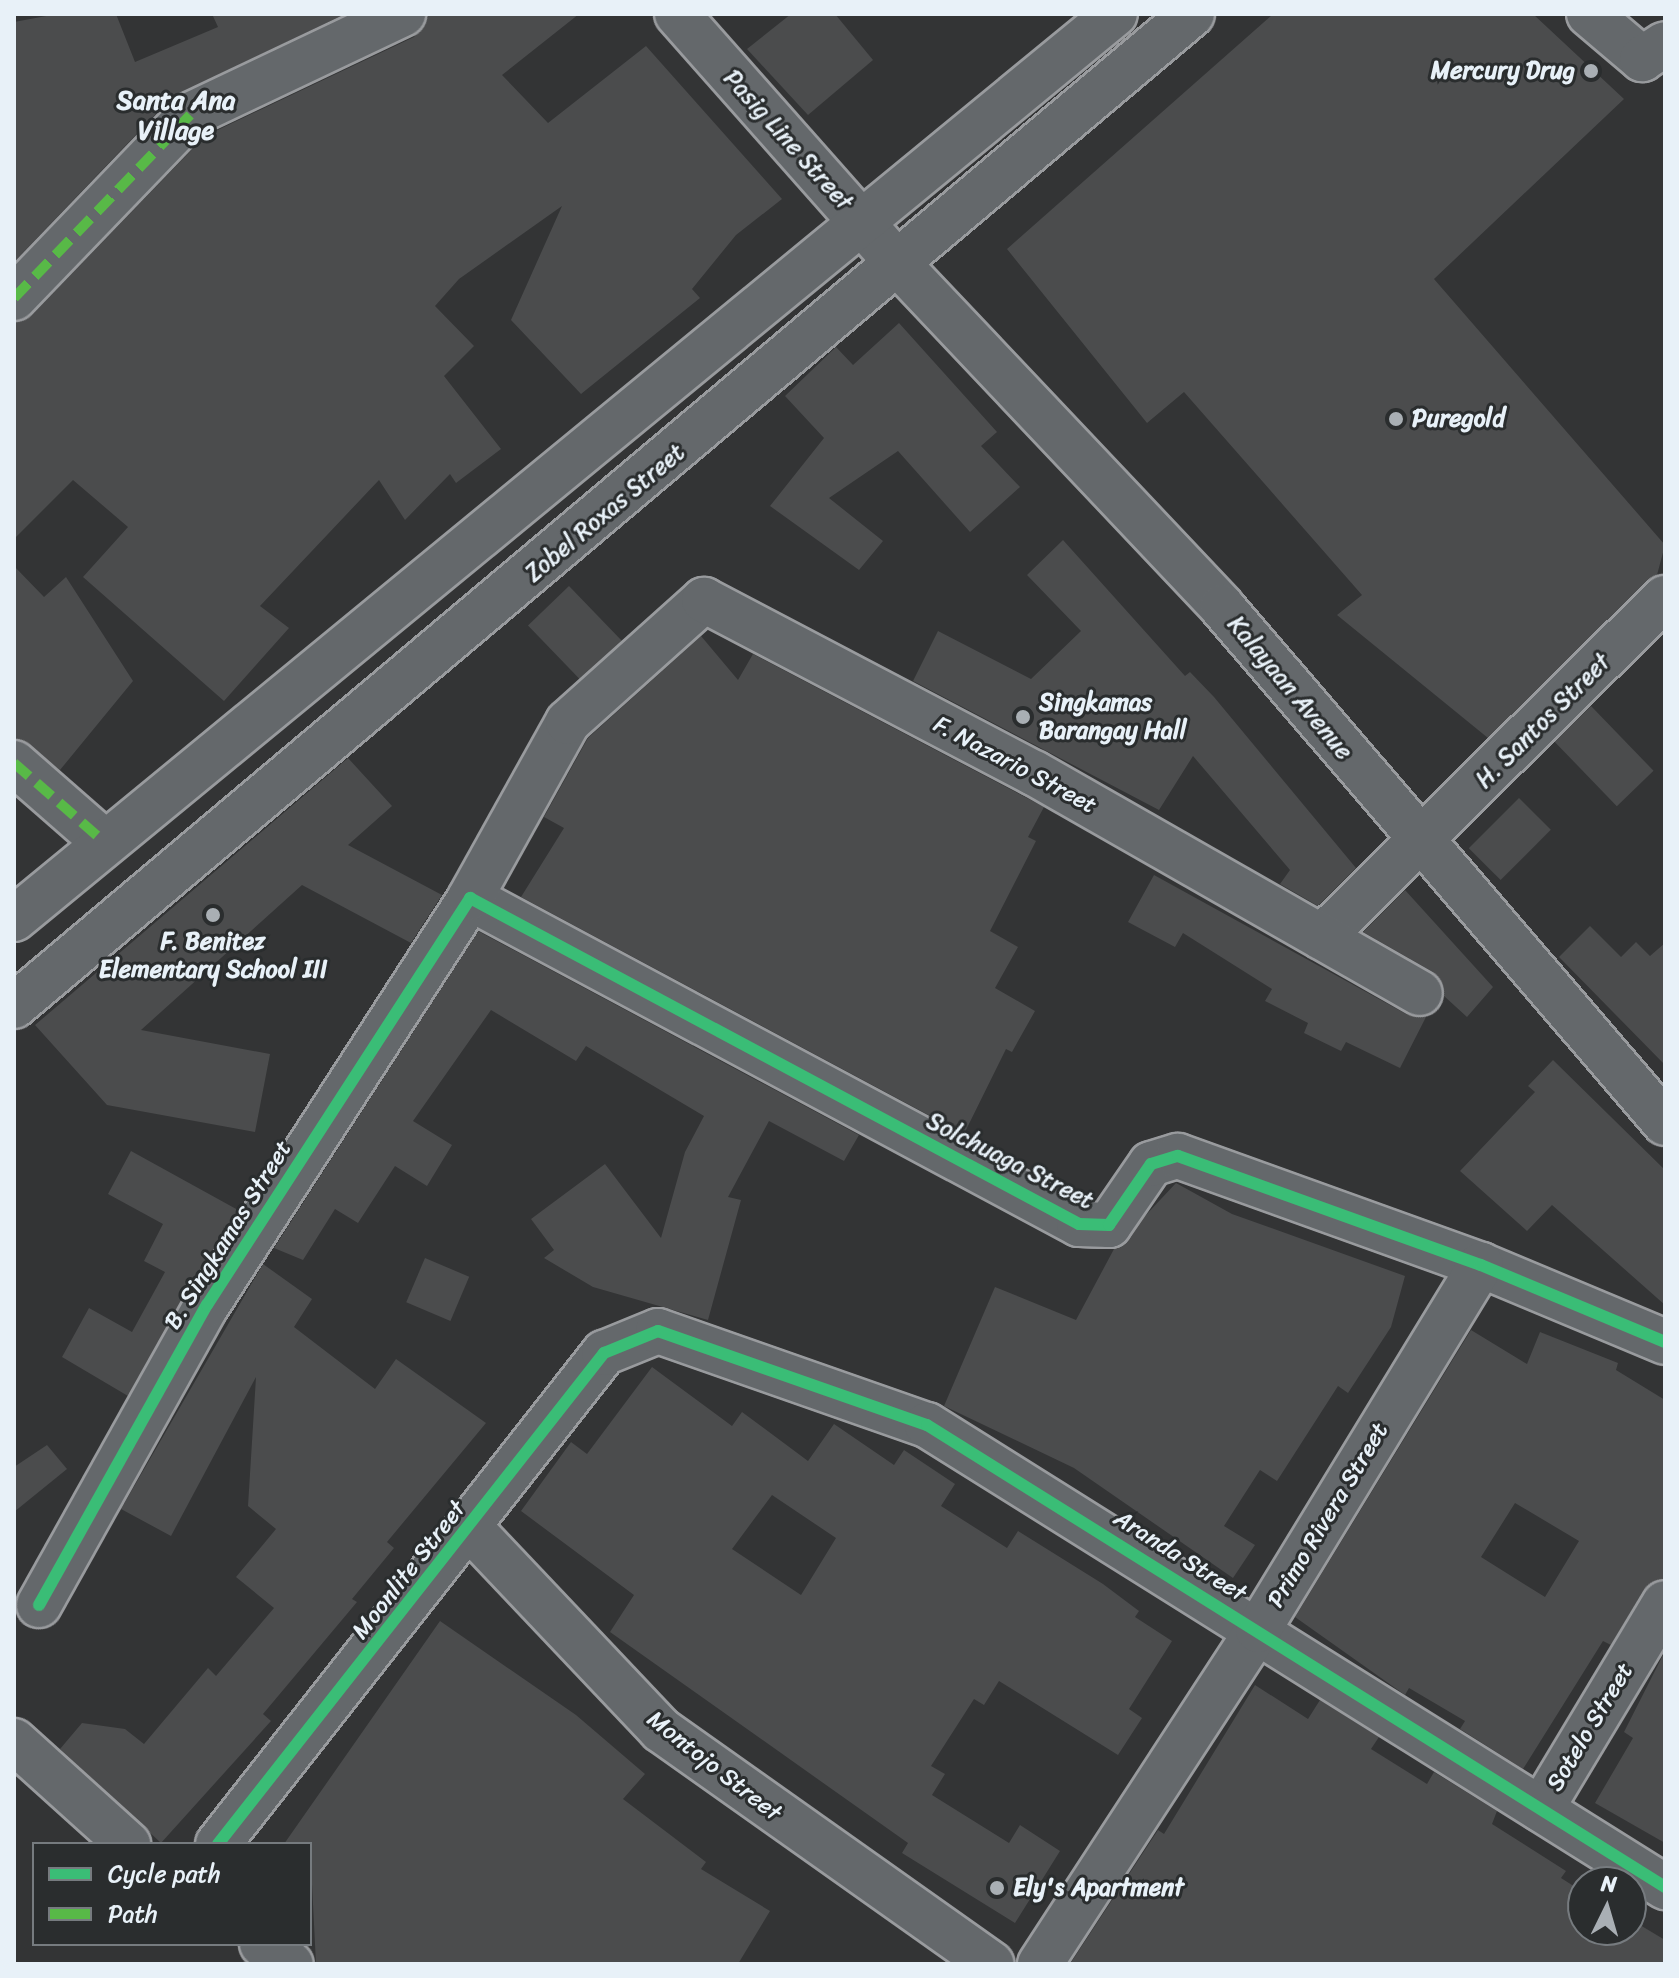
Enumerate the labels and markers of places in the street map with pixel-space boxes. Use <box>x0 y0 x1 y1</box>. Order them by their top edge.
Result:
place label: Mercury Drug <box>1431 57 1575 85</box>
marker: Mercury Drug <box>1582 62 1600 80</box>
place label: Puregold <box>1412 405 1505 433</box>
marker: Puregold <box>1387 410 1405 428</box>
place label: Singkamas Barangay Hall <box>1039 689 1187 745</box>
marker: Singkamas Barangay Hall <box>1014 708 1032 726</box>
marker: F. Benitez Elementary School III <box>204 906 222 924</box>
place label: F. Benitez Elementary School III <box>99 928 327 984</box>
place label: Ely's Apartment <box>1013 1874 1184 1902</box>
marker: Ely's Apartment <box>988 1879 1006 1897</box>

